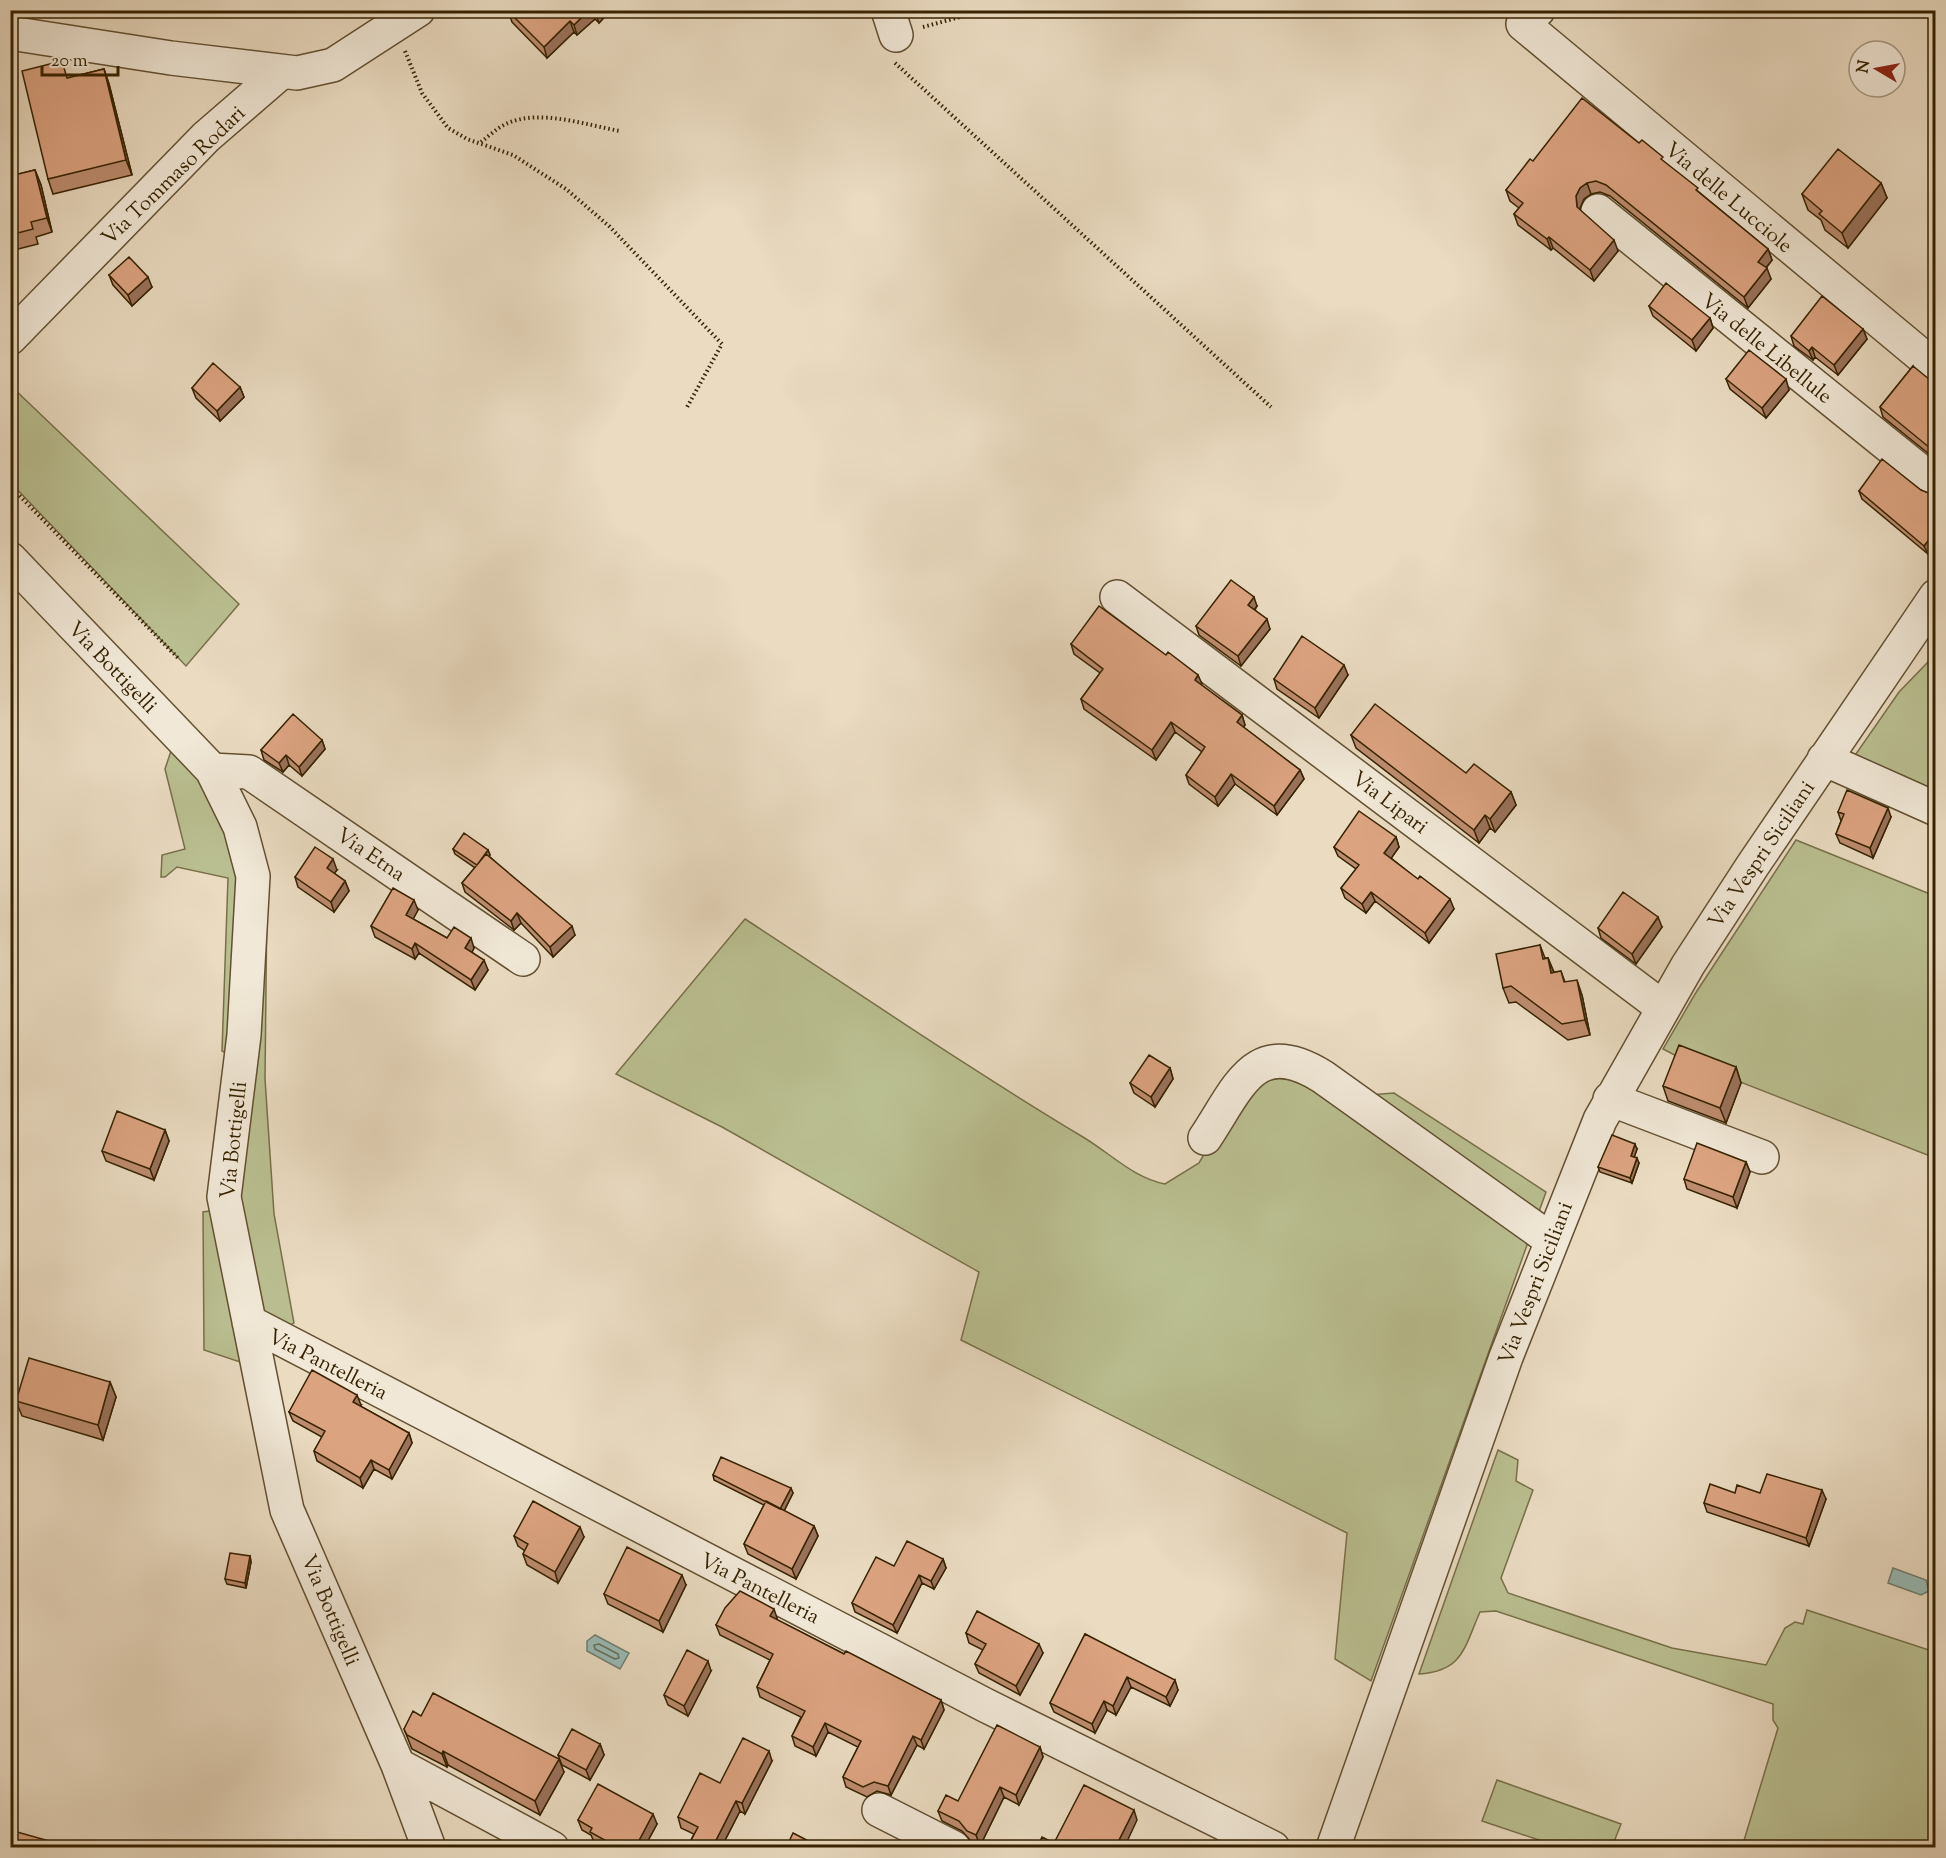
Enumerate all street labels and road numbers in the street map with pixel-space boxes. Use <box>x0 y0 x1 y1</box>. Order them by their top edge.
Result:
street label: Via Tommaso Rodari <box>96 100 253 253</box>
street label: Via delle Lucciole <box>1657 136 1798 261</box>
street label: Via delle Libellule <box>1694 287 1838 412</box>
street label: Via Bottigelli <box>60 615 163 721</box>
street label: Via Lipari <box>1344 765 1433 842</box>
street label: Via Vespri Siciliani <box>1702 775 1823 935</box>
street label: Via Etna <box>329 821 411 890</box>
street label: Via Bottigelli <box>214 1080 256 1201</box>
street label: Via Vespri Siciliani <box>1492 1198 1582 1370</box>
street label: Via Pantelleria <box>262 1323 393 1409</box>
street label: Via Pantelleria <box>694 1547 825 1633</box>
street label: Via Bottigelli <box>292 1551 366 1671</box>

